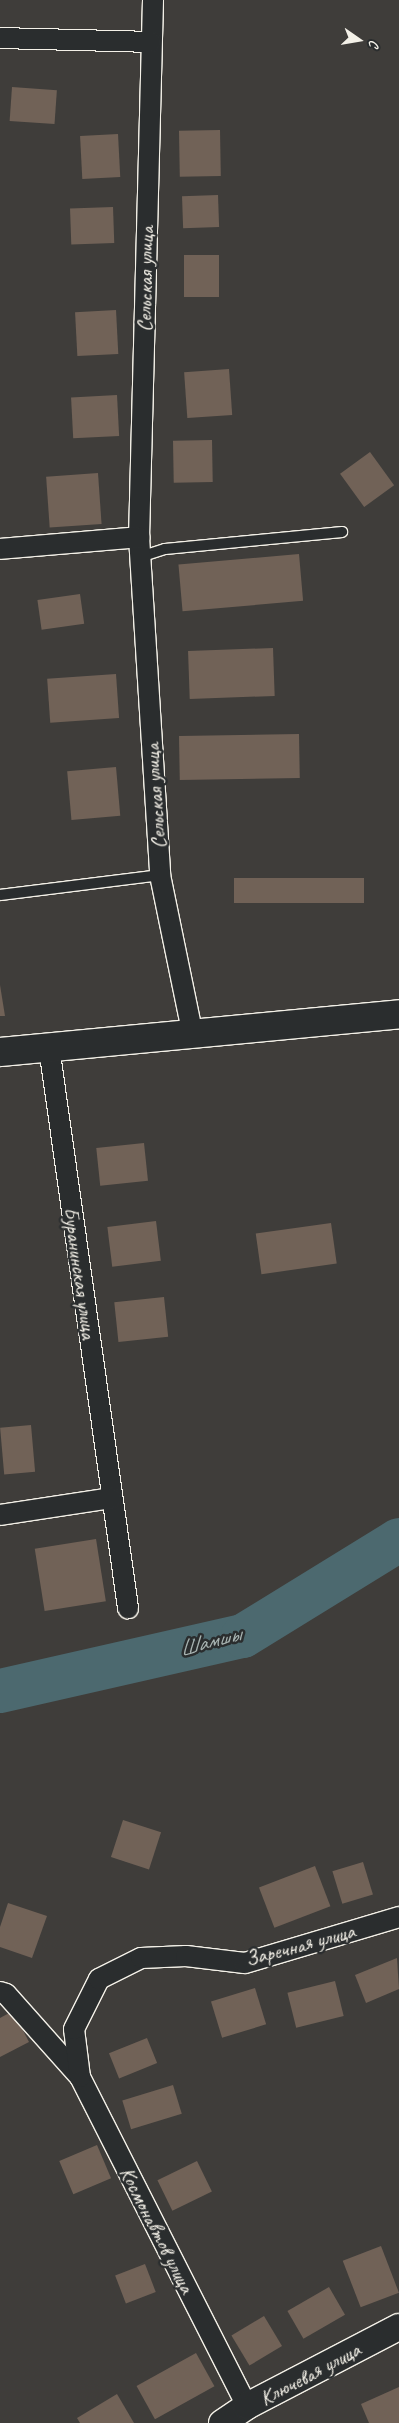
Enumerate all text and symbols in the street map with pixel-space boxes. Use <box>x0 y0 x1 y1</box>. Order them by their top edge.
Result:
north arrow <box>334 15 384 65</box>
text: С <box>365 38 383 49</box>
street label: Сельская улица <box>131 226 159 332</box>
street label: Сельская улица <box>139 742 171 850</box>
street label: Буранинская улица <box>58 1205 102 1341</box>
water label: Шамшы <box>176 1621 244 1663</box>
street label: Заречная улица <box>242 1918 358 1972</box>
street label: Космонавтов улица <box>114 2162 200 2298</box>
street label: Ключевая улица <box>255 2337 365 2411</box>

